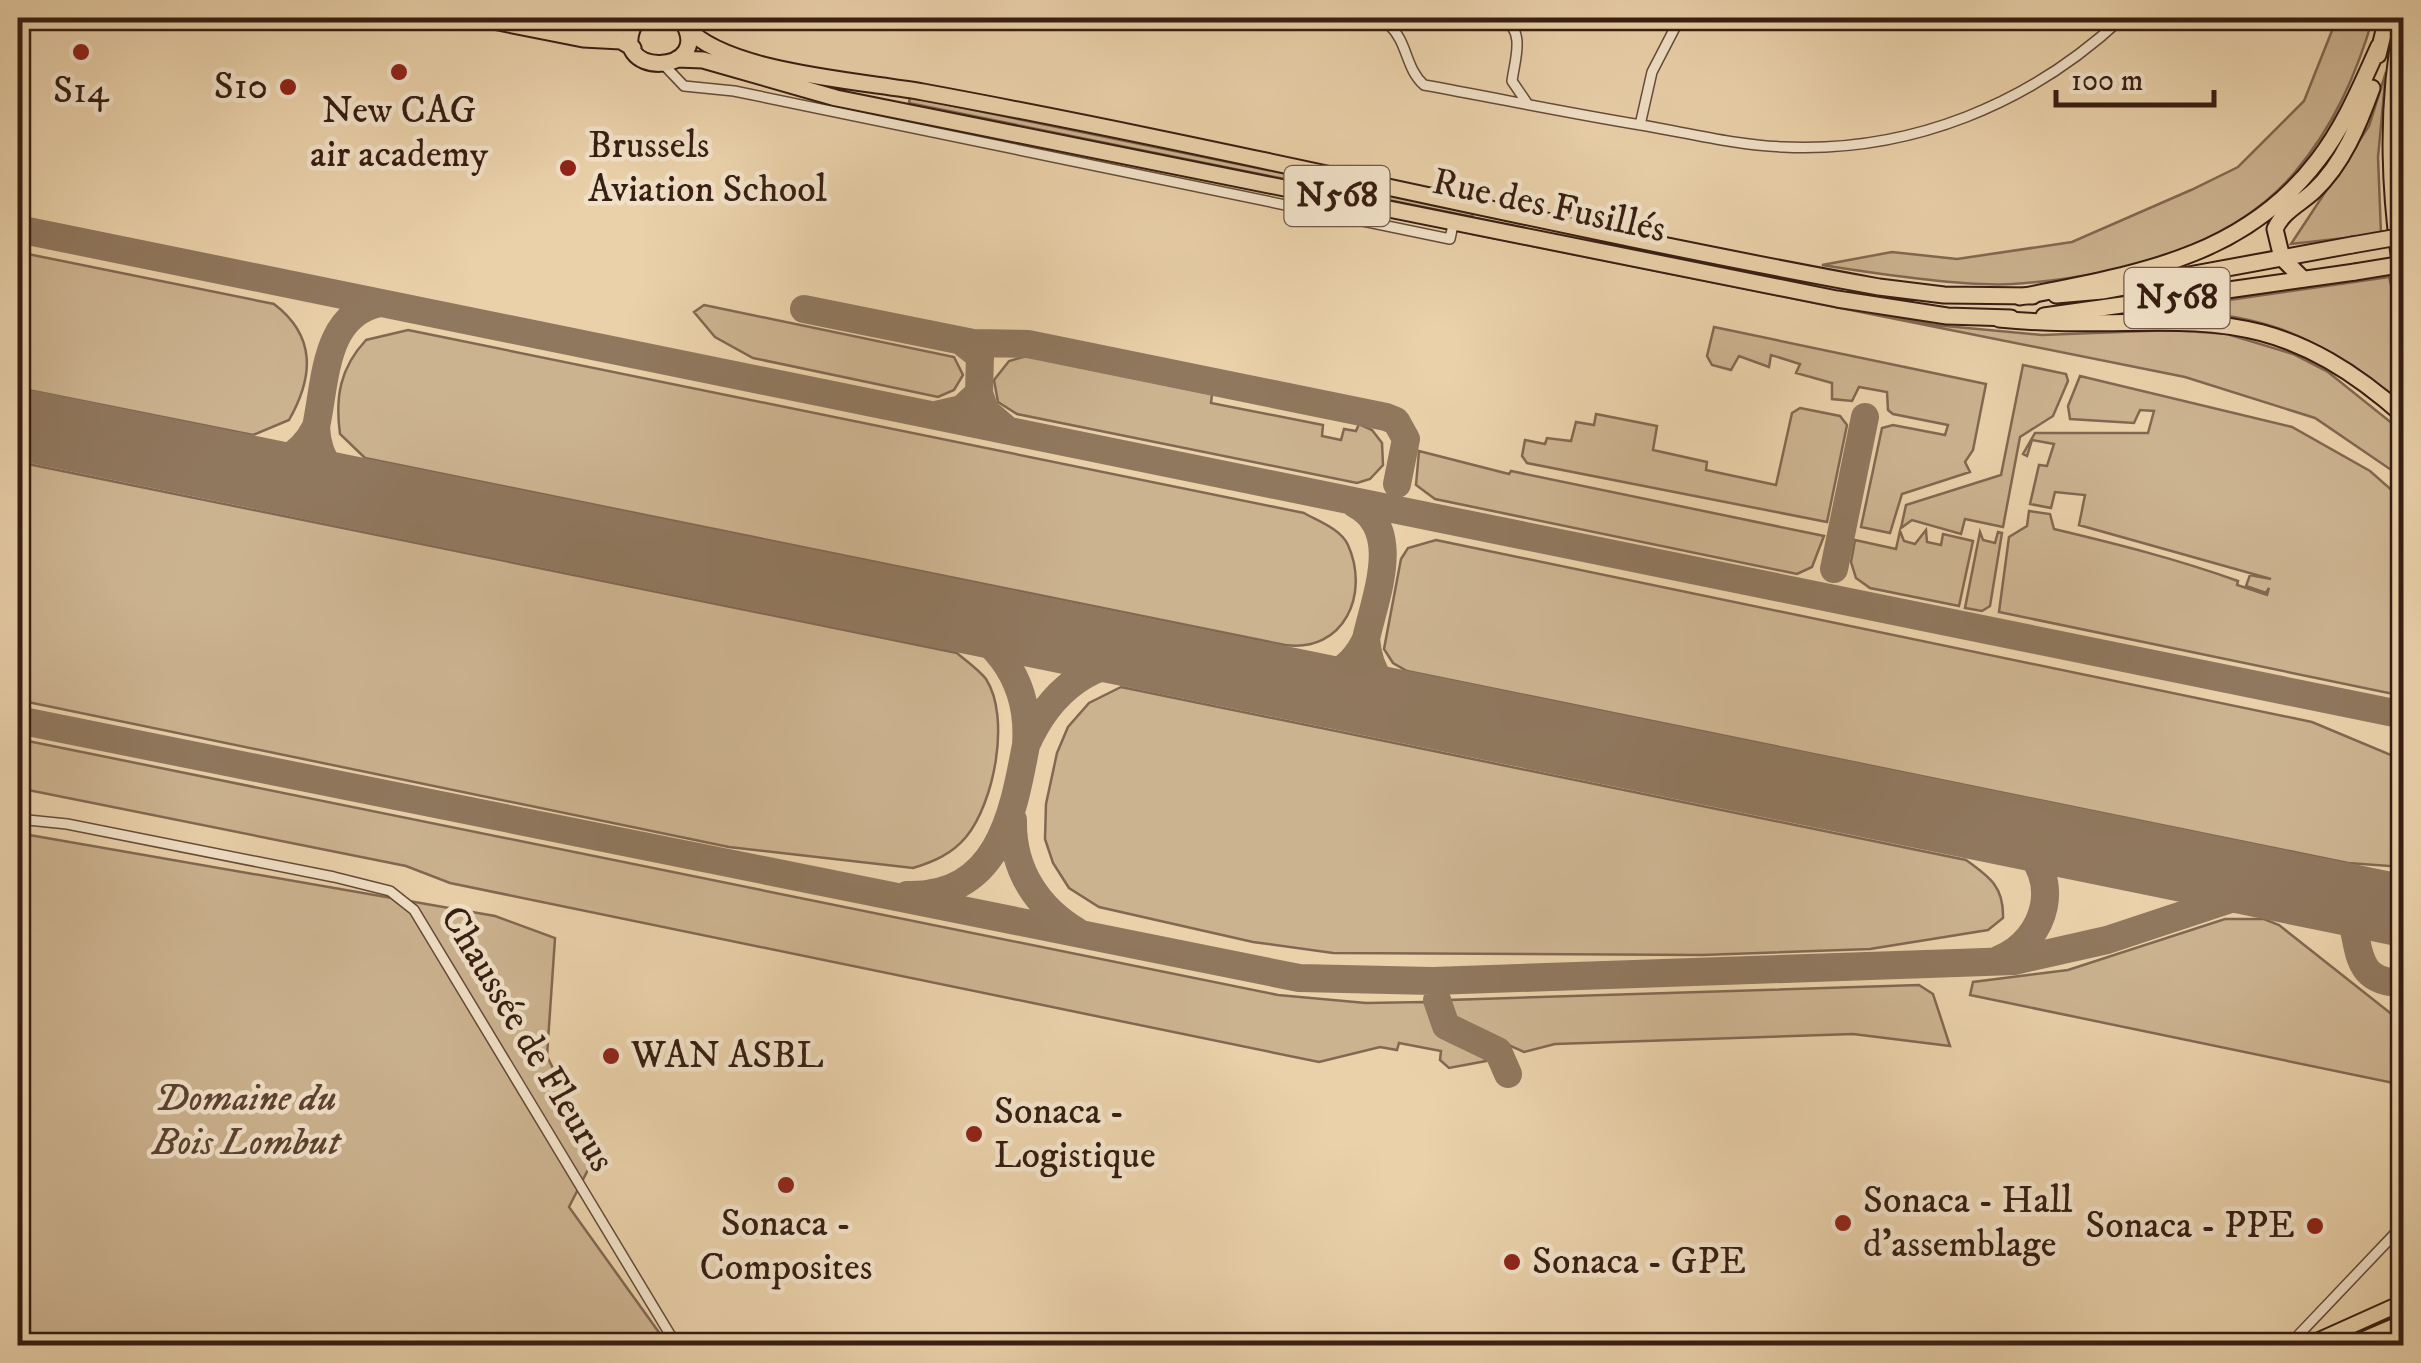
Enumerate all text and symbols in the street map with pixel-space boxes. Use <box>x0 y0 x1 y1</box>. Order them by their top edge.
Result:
marker: S14 <box>70 41 92 63</box>
scale bar <box>2056 45 2214 107</box>
marker: New CAG air academy <box>388 61 410 83</box>
place label: S10 <box>214 63 268 111</box>
text: 100 m <box>2071 63 2143 100</box>
place label: S14 <box>53 67 110 115</box>
marker: S10 <box>277 76 299 98</box>
place label: New CAG air academy <box>310 87 489 179</box>
place label: Brussels Aviation School <box>588 122 827 214</box>
marker: Brussels Aviation School <box>557 157 579 179</box>
street label: Rue des Fusillés <box>1428 158 1670 254</box>
road number: N568 <box>1284 166 1390 226</box>
road number: N568 <box>2124 268 2230 328</box>
street label: Chaussée de Fleurus <box>429 897 625 1181</box>
place label: WAN ASBL <box>630 1032 824 1080</box>
marker: WAN ASBL <box>600 1045 622 1067</box>
park label: Domaine du Bois Lombut <box>150 1075 342 1167</box>
place label: Sonaca - Logistique <box>994 1088 1156 1180</box>
marker: Sonaca - Logistique <box>963 1123 985 1145</box>
marker: Sonaca - Composites <box>775 1174 797 1196</box>
place label: Sonaca - Hall d'assemblage <box>1863 1177 2073 1269</box>
place label: Sonaca - Composites <box>700 1200 872 1292</box>
place label: Sonaca - PPE <box>2085 1202 2295 1250</box>
marker: Sonaca - Hall d'assemblage <box>1832 1212 1854 1234</box>
marker: Sonaca - PPE <box>2304 1215 2326 1237</box>
place label: Sonaca - GPE <box>1532 1238 1746 1286</box>
marker: Sonaca - GPE <box>1501 1251 1523 1273</box>

